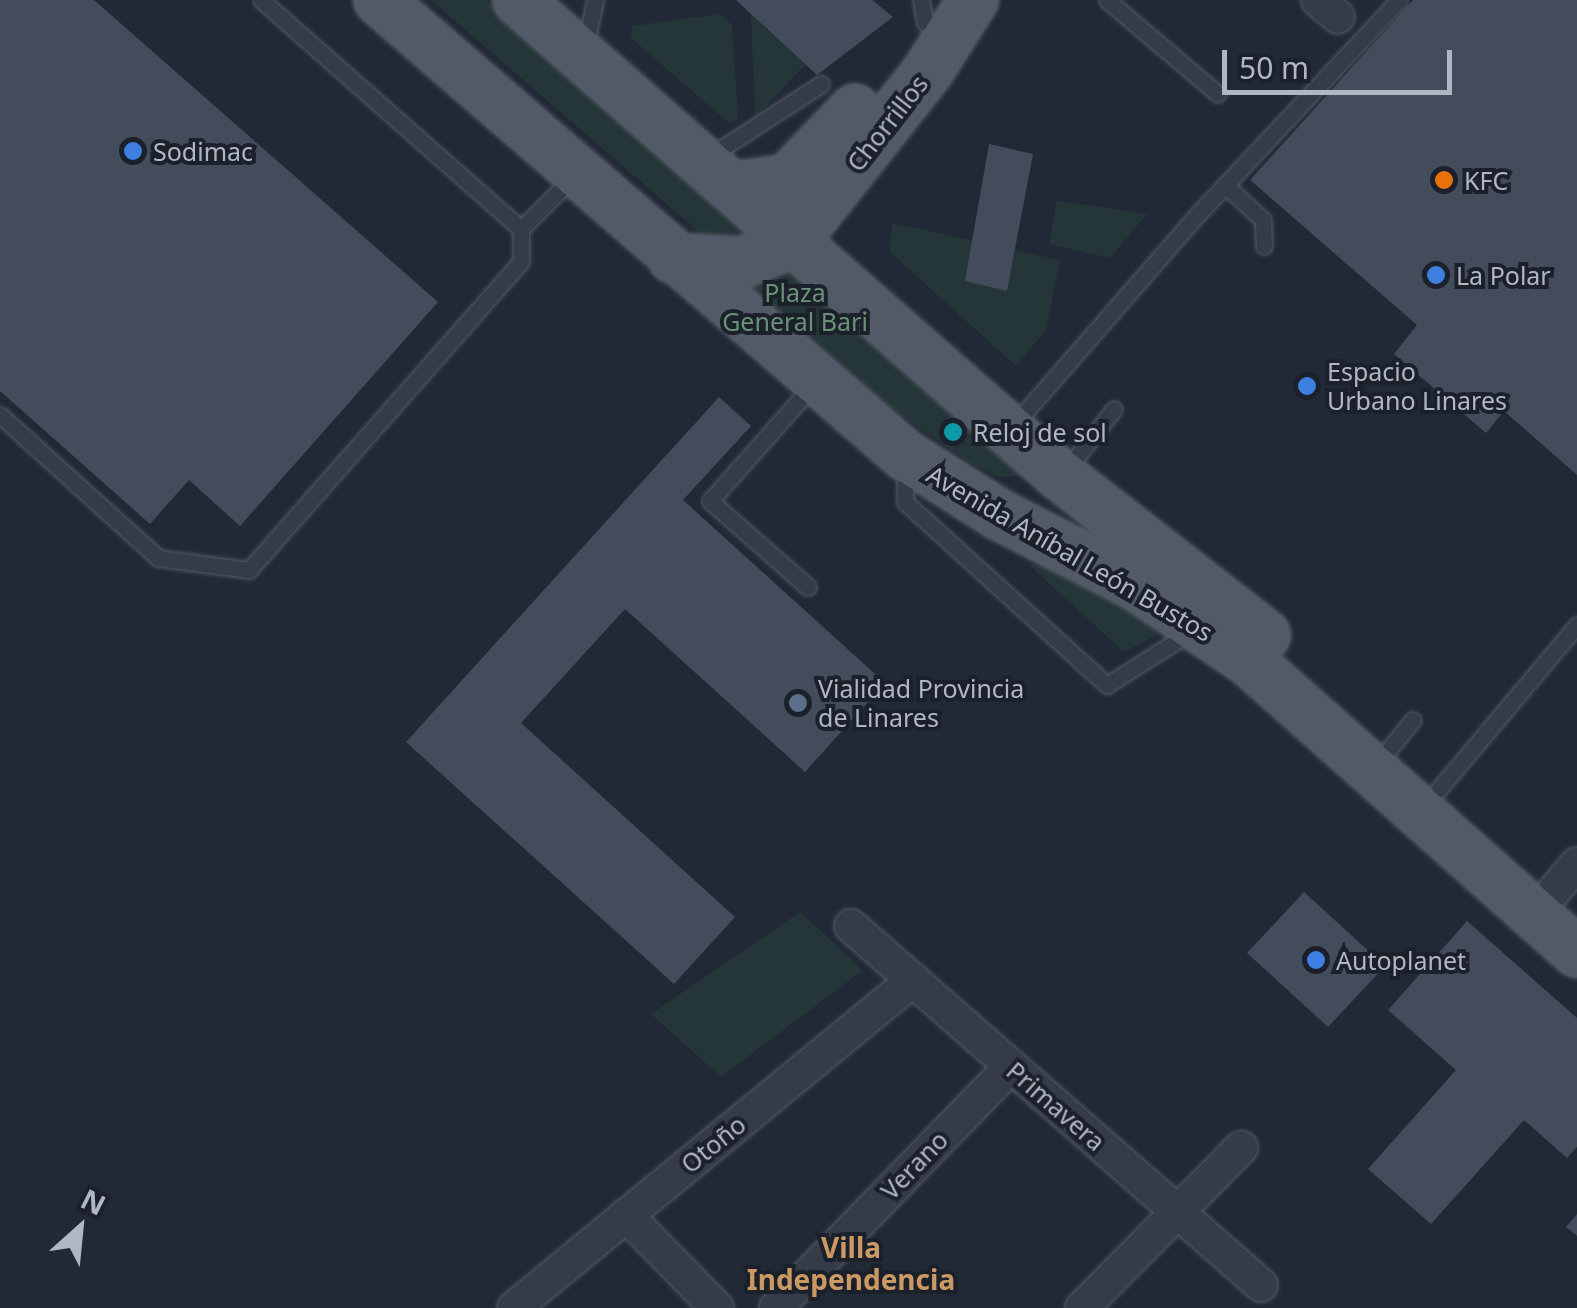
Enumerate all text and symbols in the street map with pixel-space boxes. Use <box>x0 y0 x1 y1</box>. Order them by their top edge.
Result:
scale bar <box>1227 30 1457 92</box>
text: 50 m <box>1239 47 1309 88</box>
street label: Chorrillos <box>840 69 934 177</box>
place label: Sodimac <box>153 136 253 166</box>
marker: Sodimac <box>122 140 144 162</box>
place label: KFC <box>1464 165 1508 195</box>
marker: KFC <box>1433 169 1455 191</box>
place label: La Polar <box>1456 260 1551 290</box>
marker: La Polar <box>1425 264 1447 286</box>
park label: Plaza General Bari <box>722 278 868 337</box>
place label: Espacio Urbano Linares <box>1327 357 1507 416</box>
marker: Espacio Urbano Linares <box>1296 375 1318 397</box>
place label: Reloj de sol <box>973 417 1107 447</box>
marker: Reloj de sol <box>942 421 964 443</box>
street label: Avenida Aníbal León Bustos <box>922 459 1218 647</box>
place label: Vialidad Provincia de Linares <box>818 674 1024 733</box>
marker: Vialidad Provincia de Linares <box>787 692 809 714</box>
place label: Autoplanet <box>1336 945 1466 975</box>
marker: Autoplanet <box>1305 949 1327 971</box>
street label: Primavera <box>1001 1055 1111 1157</box>
street label: Otoño <box>675 1109 751 1179</box>
street label: Verano <box>874 1125 954 1205</box>
north arrow <box>30 1178 130 1278</box>
text: N <box>75 1179 112 1223</box>
district label: Villa Independencia <box>747 1230 955 1296</box>

